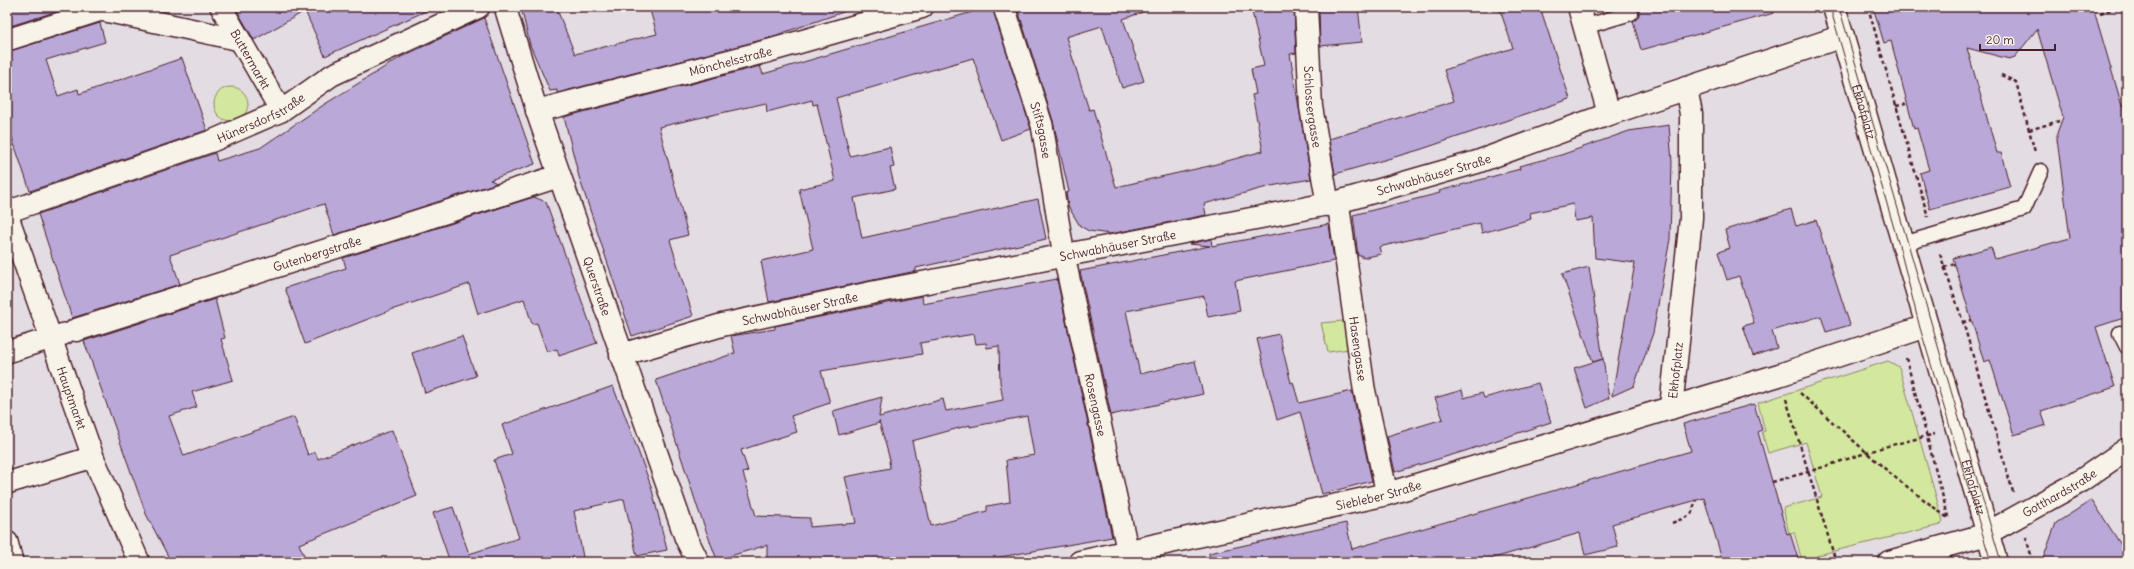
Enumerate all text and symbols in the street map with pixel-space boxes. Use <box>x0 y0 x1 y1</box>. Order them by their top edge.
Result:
street label: Buttermarkt <box>228 26 274 92</box>
scale bar <box>1980 26 2055 52</box>
text: 20 m <box>1986 32 2014 47</box>
street label: Mönchelsstraße <box>687 43 774 79</box>
street label: Schlossergasse <box>1301 65 1325 149</box>
street label: Ekhofplatz <box>1849 82 1880 141</box>
street label: Hünersdorfstraße <box>214 89 307 146</box>
street label: Stiftsgasse <box>1028 100 1055 160</box>
street label: Schwabhäuser Straße <box>1375 150 1493 198</box>
street label: Schwabhäuser Straße <box>1058 226 1177 264</box>
street label: Gutenbergstraße <box>271 232 363 274</box>
street label: Querstraße <box>580 254 614 318</box>
street label: Schwabhäuser Straße <box>741 289 859 328</box>
street label: Hasengasse <box>1347 315 1370 382</box>
street label: Ekhofplatz <box>1665 341 1685 399</box>
street label: Hauptmarkt <box>54 364 90 431</box>
street label: Rosengasse <box>1082 372 1110 438</box>
street label: Ekhofplatz <box>1959 458 1989 517</box>
street label: Gotthardstraße <box>2019 465 2099 520</box>
street label: Siebleber Straße <box>1334 477 1423 513</box>

